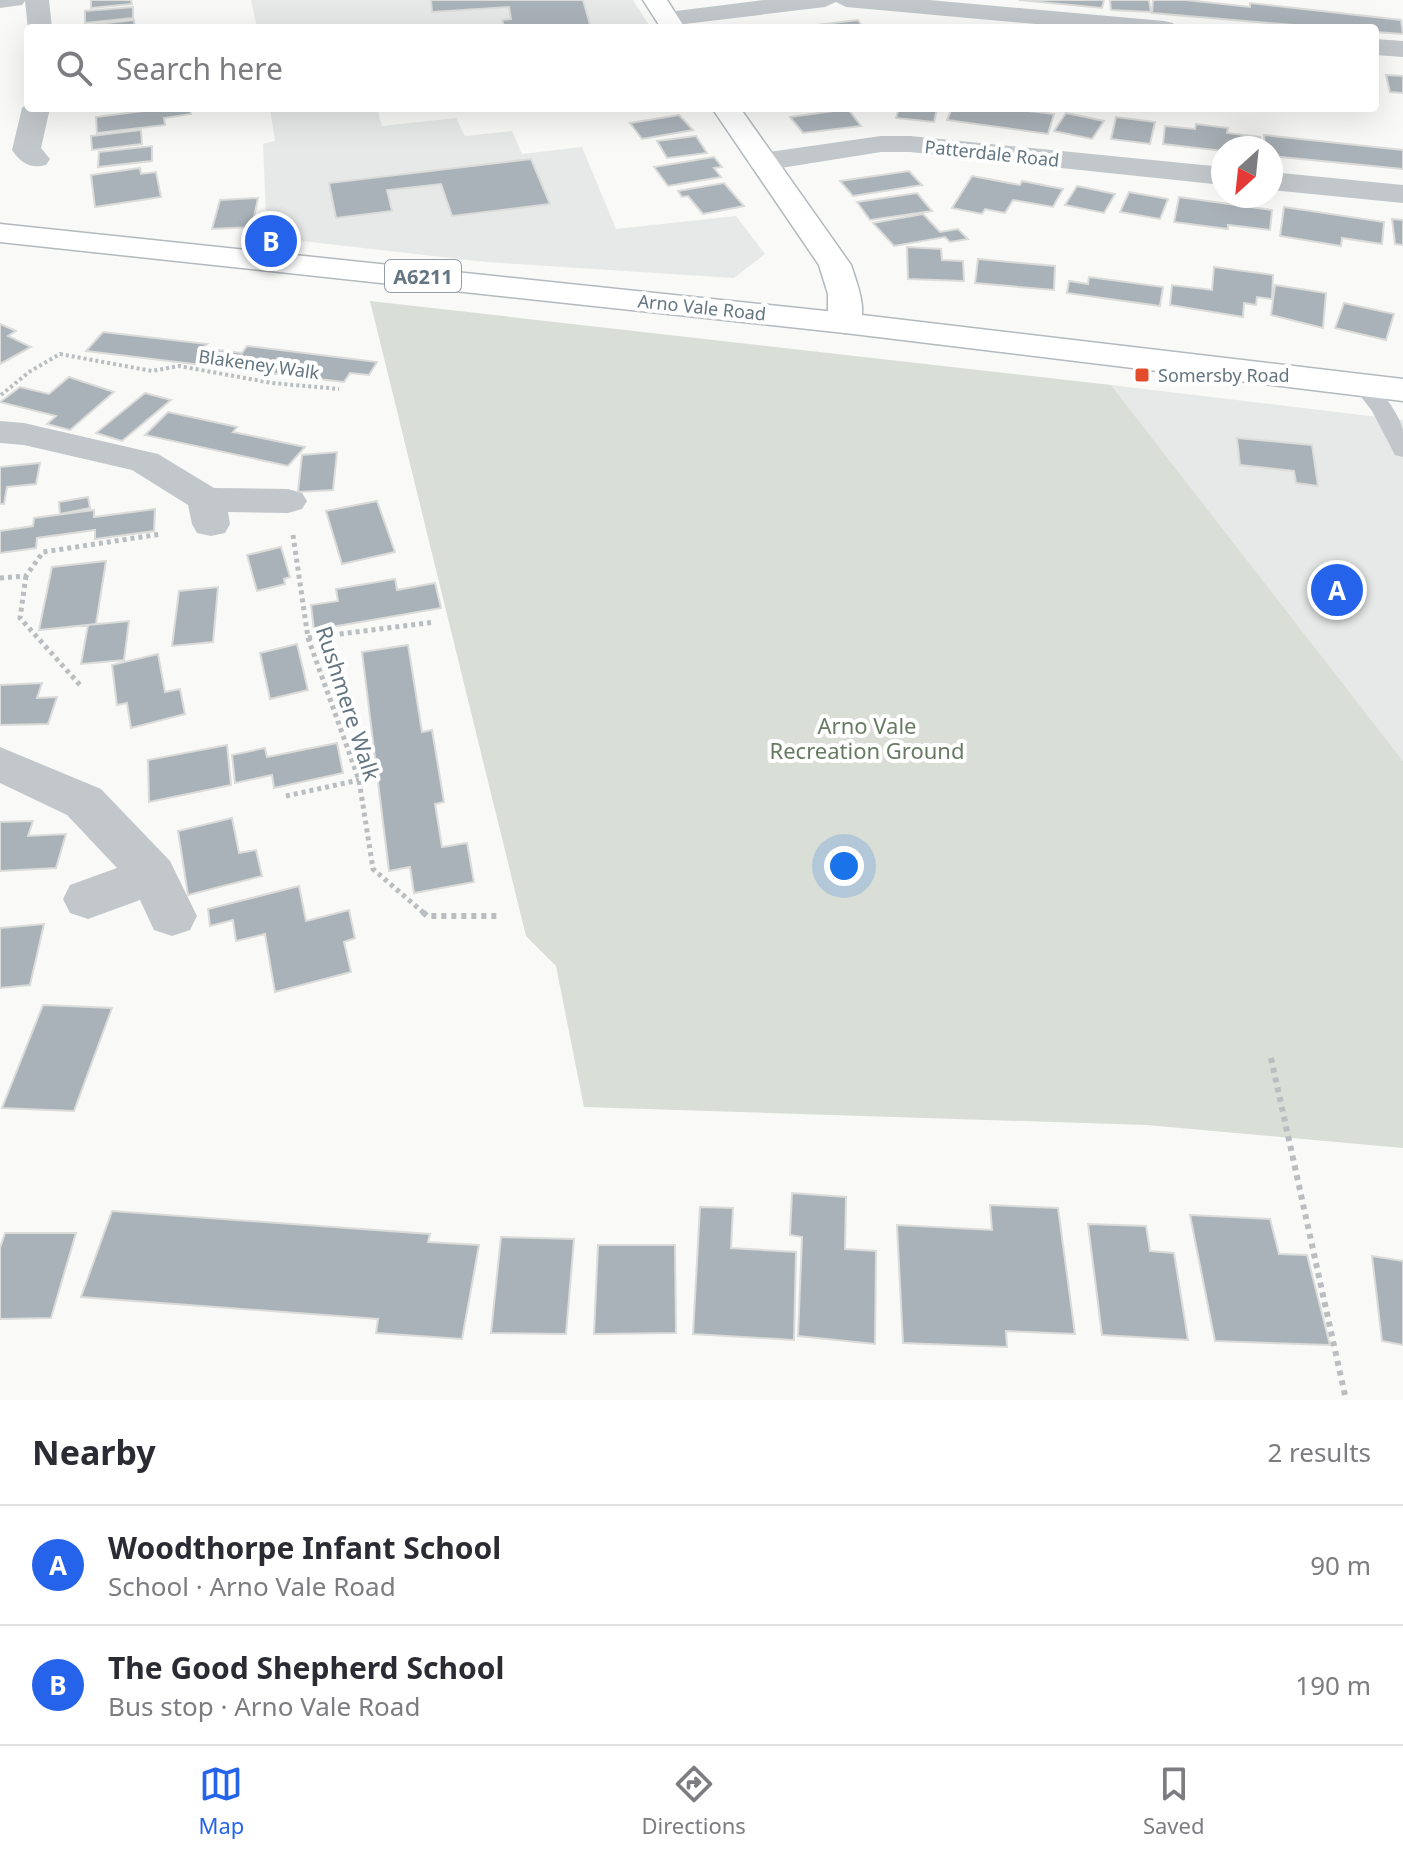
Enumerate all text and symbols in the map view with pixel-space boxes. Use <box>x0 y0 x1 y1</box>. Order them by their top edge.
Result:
search box <box>24 24 1379 112</box>
icon: search <box>52 46 96 90</box>
text: Search here <box>116 48 283 89</box>
street label: Patterdale Road <box>924 134 1060 172</box>
north arrow <box>1211 136 1283 208</box>
pin: B <box>245 211 297 271</box>
road number: A6211 <box>385 260 461 292</box>
street label: Arno Vale Road <box>637 288 767 326</box>
street label: Blakeney Walk <box>197 344 321 384</box>
place label: Somersby Road <box>1158 363 1290 387</box>
marker: Somersby Road <box>1133 366 1151 384</box>
pin: A <box>1311 560 1363 620</box>
street label: Rushmere Walk <box>310 622 388 784</box>
park label: Arno Vale Recreation Ground <box>770 710 965 765</box>
your location <box>824 846 864 886</box>
text: Nearby <box>32 1429 156 1475</box>
text: 2 results <box>1267 1434 1371 1470</box>
text: Woodthorpe Infant School <box>108 1527 501 1568</box>
text: A <box>49 1547 67 1583</box>
text: 90 m <box>1310 1547 1371 1583</box>
text: School · Arno Vale Road <box>108 1568 396 1604</box>
text: The Good Shepherd School <box>108 1647 504 1688</box>
text: B <box>49 1667 67 1703</box>
text: 190 m <box>1295 1667 1371 1703</box>
text: Bus stop · Arno Vale Road <box>108 1688 420 1724</box>
tab: Map <box>199 1762 244 1840</box>
tab: Directions <box>641 1762 746 1840</box>
tab: Saved <box>1143 1762 1204 1840</box>

